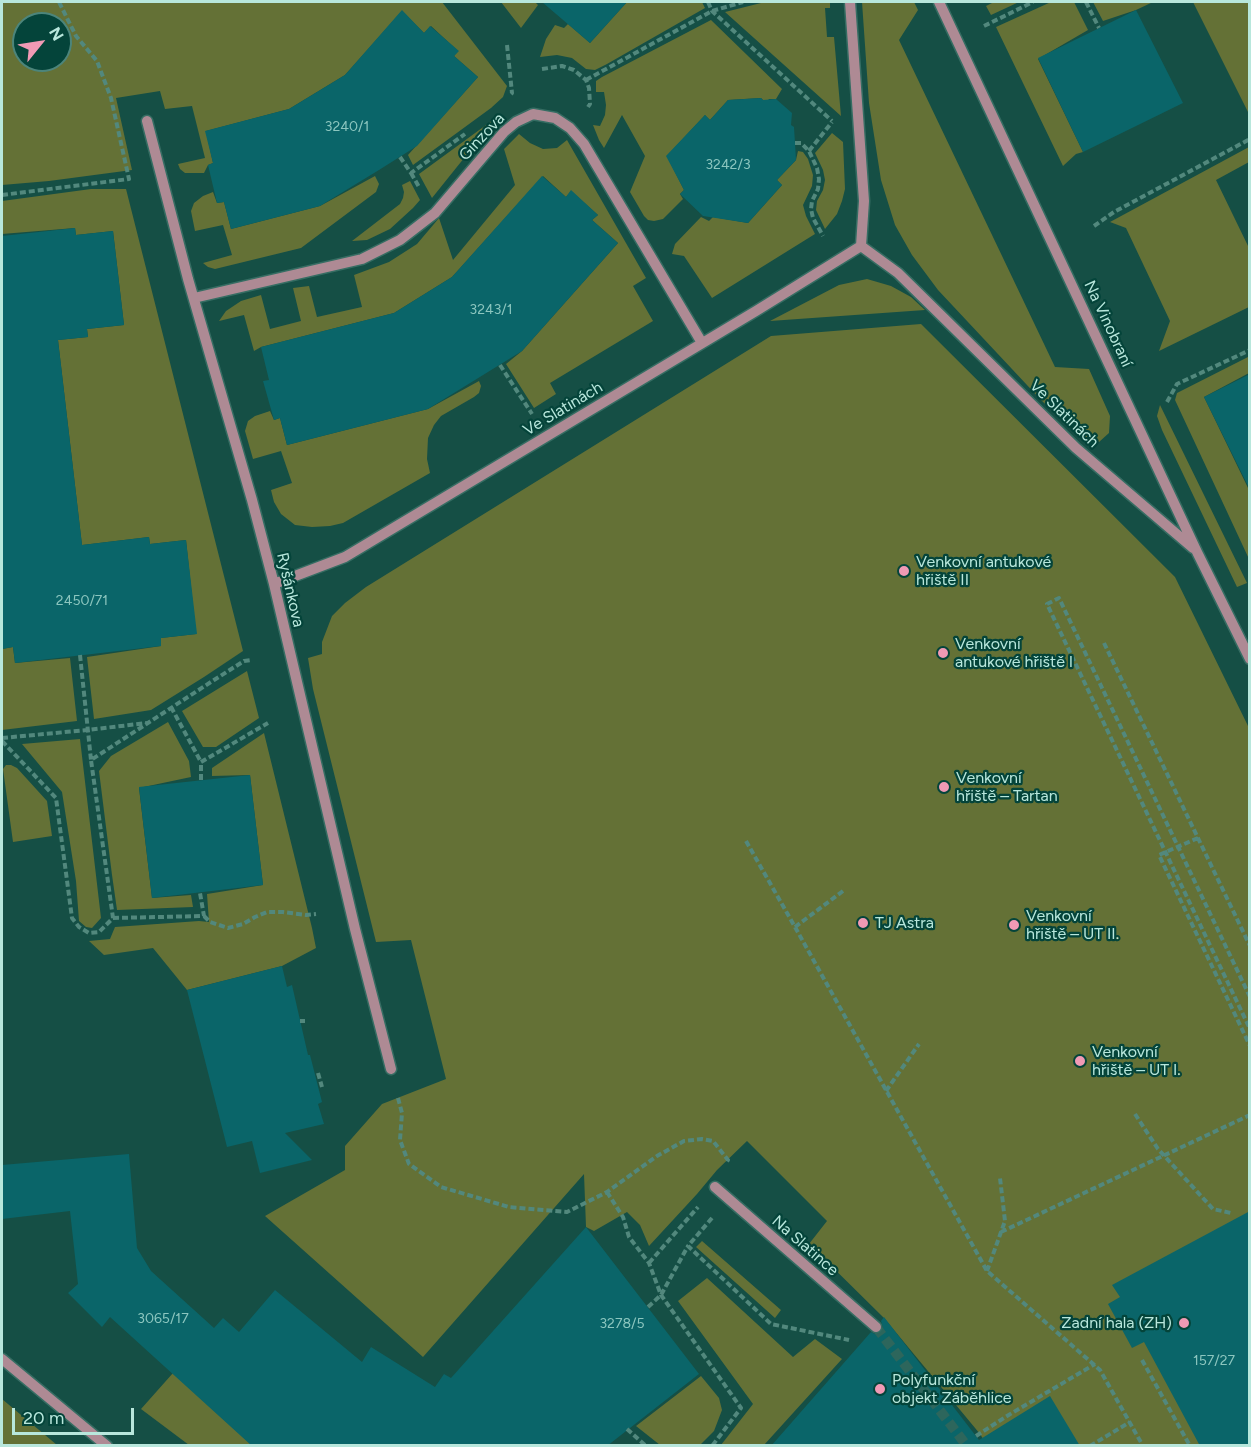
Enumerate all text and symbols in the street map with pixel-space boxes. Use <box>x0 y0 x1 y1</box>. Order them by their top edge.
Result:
north arrow <box>12 12 72 72</box>
text: N <box>45 24 68 44</box>
street label: Ginzova <box>455 109 509 165</box>
house number: 3240/1 <box>325 119 369 135</box>
house number: 3242/3 <box>705 157 751 173</box>
street label: Na Vinobraní <box>1080 278 1136 370</box>
house number: 3243/1 <box>470 302 512 318</box>
street label: Ve Slatinách <box>1025 376 1103 452</box>
street label: Ve Slatinách <box>520 378 606 440</box>
street label: Ryšánkova <box>272 551 308 629</box>
place label: Venkovní antukové hřiště II <box>916 552 1051 590</box>
marker: Venkovní antukové hřiště II <box>897 564 911 578</box>
house number: 2450/71 <box>56 593 108 609</box>
place label: Venkovní antukové hřiště I <box>955 634 1073 672</box>
marker: Venkovní antukové hřiště I <box>936 646 950 660</box>
place label: Venkovní hřiště – Tartan <box>956 768 1058 806</box>
marker: Venkovní hřiště – Tartan <box>937 780 951 794</box>
place label: Venkovní hřiště – UT II. <box>1026 906 1119 944</box>
place label: TJ Astra <box>875 913 934 933</box>
marker: TJ Astra <box>856 916 870 930</box>
marker: Venkovní hřiště – UT II. <box>1007 918 1021 932</box>
place label: Venkovní hřiště – UT I. <box>1092 1042 1181 1080</box>
marker: Venkovní hřiště – UT I. <box>1073 1054 1087 1068</box>
street label: Na Slatince <box>768 1212 842 1280</box>
house number: 3065/17 <box>137 1311 189 1327</box>
place label: Zadní hala (ZH) <box>1061 1313 1172 1333</box>
house number: 3278/5 <box>599 1316 645 1332</box>
marker: Zadní hala (ZH) <box>1177 1316 1191 1330</box>
house number: 157/27 <box>1193 1353 1235 1369</box>
place label: Polyfunkční objekt Záběhlice <box>892 1370 1012 1408</box>
marker: Polyfunkční objekt Záběhlice <box>873 1382 887 1396</box>
scale bar <box>15 1396 136 1434</box>
text: 20 m <box>23 1407 64 1429</box>

